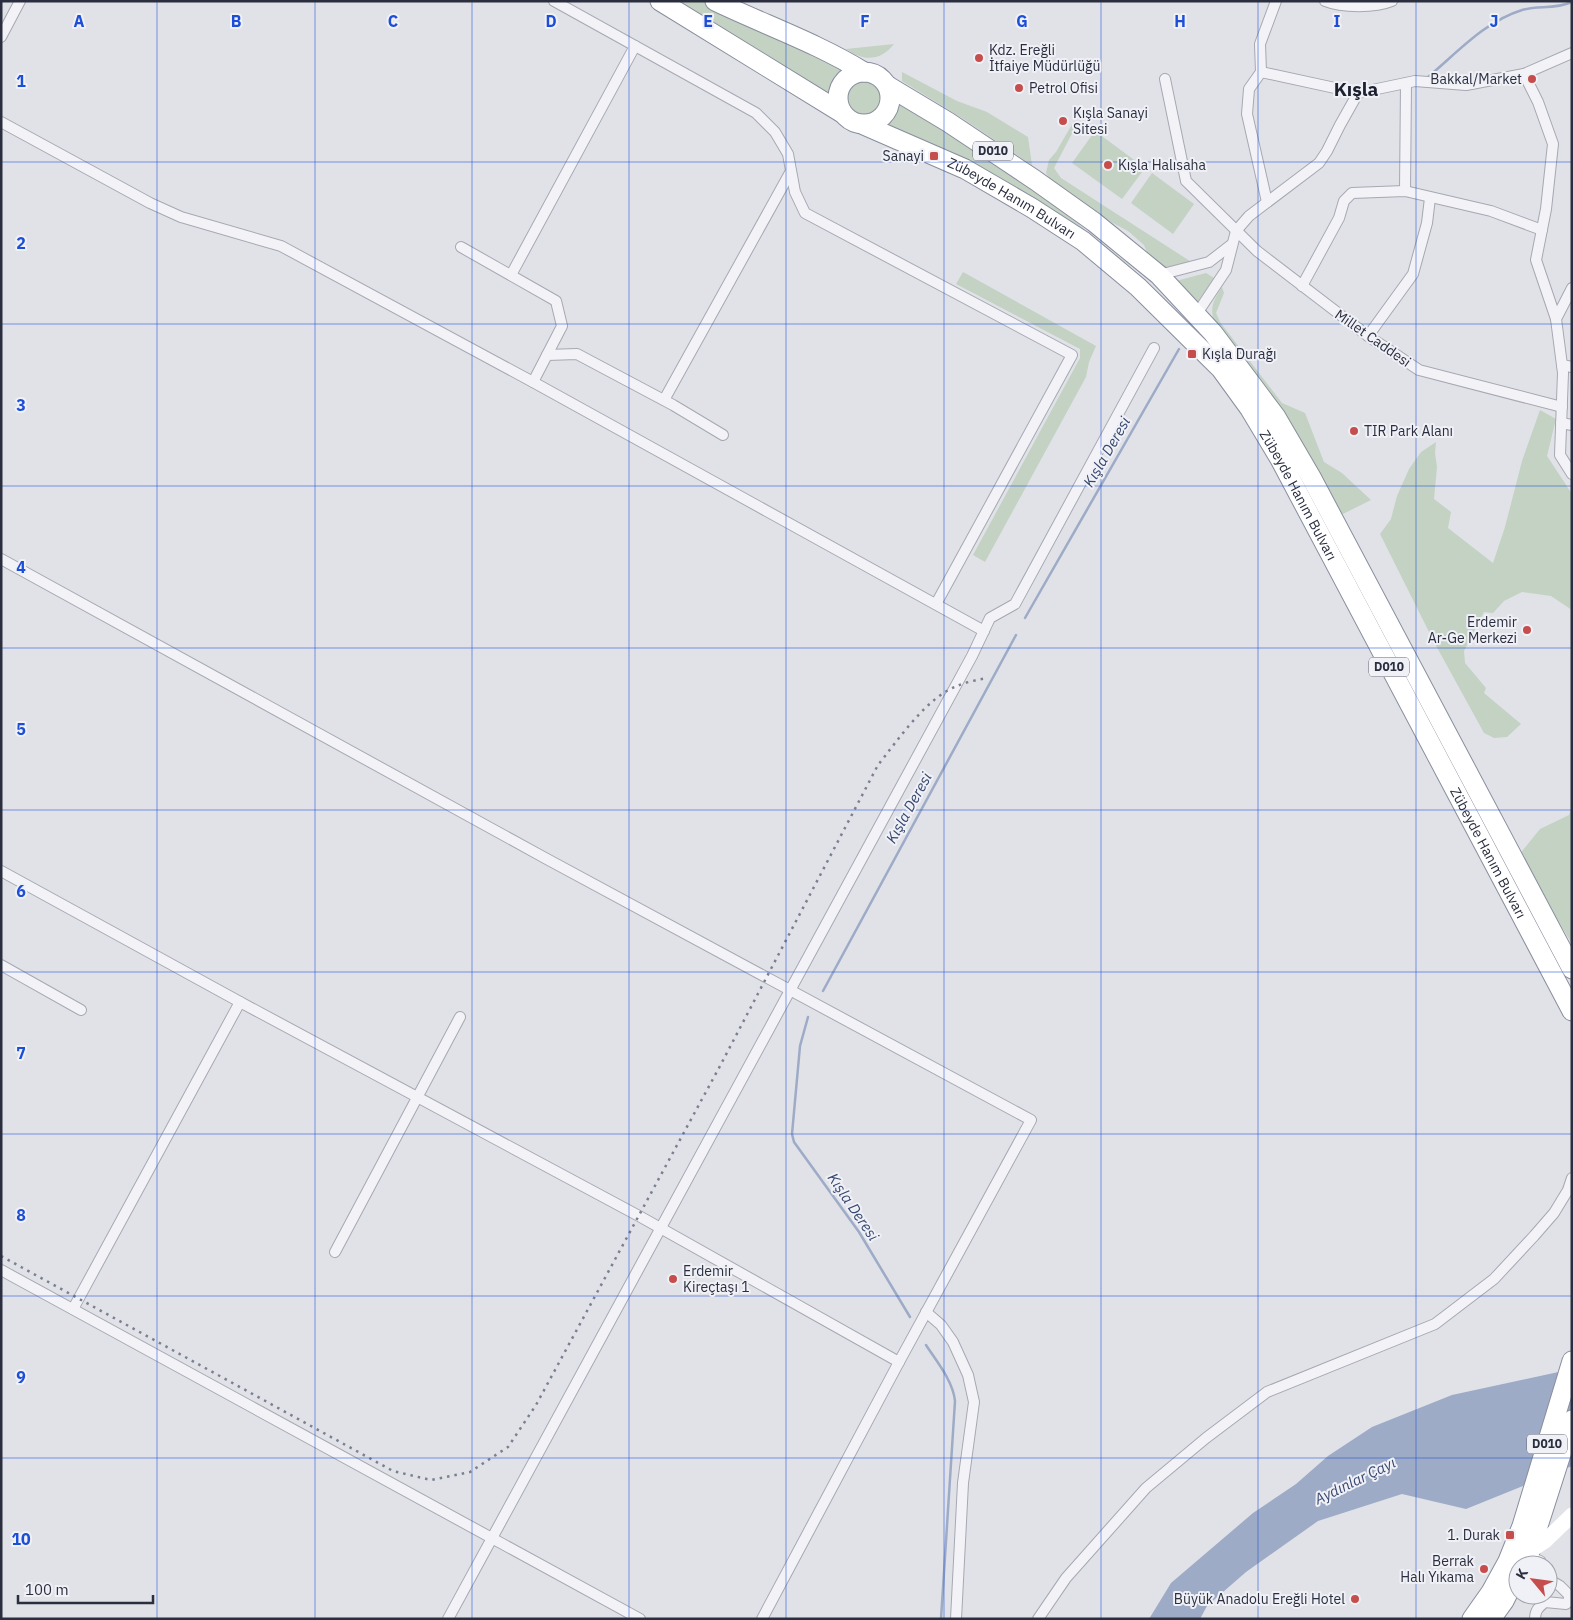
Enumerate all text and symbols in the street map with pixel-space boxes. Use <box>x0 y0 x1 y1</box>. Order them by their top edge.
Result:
text: A <box>74 11 85 31</box>
text: B <box>231 11 242 31</box>
text: C <box>388 11 398 31</box>
text: D <box>545 11 557 31</box>
text: E <box>703 11 713 31</box>
text: F <box>860 11 870 31</box>
text: G <box>1016 11 1028 31</box>
text: H <box>1174 11 1186 31</box>
text: I <box>1334 11 1341 31</box>
text: J <box>1490 11 1498 31</box>
place label: Kdz. Ereğli İtfaiye Müdürlüğü <box>989 41 1100 75</box>
marker: Kdz. Ereğli İtfaiye Müdürlüğü <box>973 52 985 64</box>
place label: Bakkal/Market <box>1430 70 1522 88</box>
text: 1 <box>16 71 26 91</box>
marker: Bakkal/Market <box>1526 73 1538 85</box>
district label: Kışla <box>1334 77 1378 101</box>
place label: Petrol Ofisi <box>1029 79 1098 97</box>
marker: Petrol Ofisi <box>1013 82 1025 94</box>
place label: Kışla Sanayi Sitesi <box>1073 104 1148 138</box>
marker: Kışla Sanayi Sitesi <box>1057 115 1069 127</box>
road number: D010 <box>973 142 1013 160</box>
place label: Sanayi <box>883 147 924 165</box>
marker: Sanayi <box>928 150 940 162</box>
street label: Zübeyde Hanım Bulvarı <box>945 154 1079 243</box>
place label: Kışla Halısaha <box>1118 156 1207 174</box>
marker: Kışla Halısaha <box>1102 159 1114 171</box>
text: 2 <box>16 233 26 253</box>
street label: Millet Caddesi <box>1331 305 1415 371</box>
place label: Kışla Durağı <box>1202 345 1276 363</box>
marker: Kışla Durağı <box>1186 348 1198 360</box>
text: 3 <box>16 395 26 415</box>
water label: Kışla Deresi <box>1079 413 1134 490</box>
place label: TIR Park Alanı <box>1364 422 1453 440</box>
marker: TIR Park Alanı <box>1348 425 1360 437</box>
street label: Zübeyde Hanım Bulvarı <box>1256 427 1341 563</box>
text: 4 <box>16 557 26 577</box>
place label: Erdemir Ar-Ge Merkezi <box>1428 613 1517 647</box>
marker: Erdemir Ar-Ge Merkezi <box>1521 624 1533 636</box>
road number: D010 <box>1369 658 1409 676</box>
text: 5 <box>16 719 26 739</box>
water label: Kışla Deresi <box>881 769 936 846</box>
street label: Zübeyde Hanım Bulvarı <box>1446 784 1530 921</box>
text: 6 <box>16 881 26 901</box>
text: 7 <box>16 1043 26 1063</box>
water label: Kışla Deresi <box>824 1169 883 1244</box>
text: 8 <box>16 1205 26 1225</box>
place label: Erdemir Kireçtaşı 1 <box>683 1262 750 1296</box>
marker: Erdemir Kireçtaşı 1 <box>667 1273 679 1285</box>
text: 9 <box>16 1367 26 1387</box>
road number: D010 <box>1527 1435 1567 1454</box>
water label: Aydınlar Çayı <box>1310 1453 1398 1509</box>
place label: 1. Durak <box>1447 1526 1501 1544</box>
text: 10 <box>11 1529 31 1549</box>
marker: 1. Durak <box>1504 1529 1516 1541</box>
place label: Berrak Halı Yıkama <box>1400 1552 1475 1586</box>
north arrow <box>1508 1555 1558 1605</box>
marker: Berrak Halı Yıkama <box>1478 1563 1490 1575</box>
text: K <box>1511 1565 1532 1582</box>
scale bar <box>18 1572 152 1604</box>
text: 100 m <box>25 1580 69 1599</box>
place label: Büyük Anadolu Ereğli Hotel <box>1174 1590 1345 1608</box>
marker: Büyük Anadolu Ereğli Hotel <box>1349 1593 1361 1605</box>

